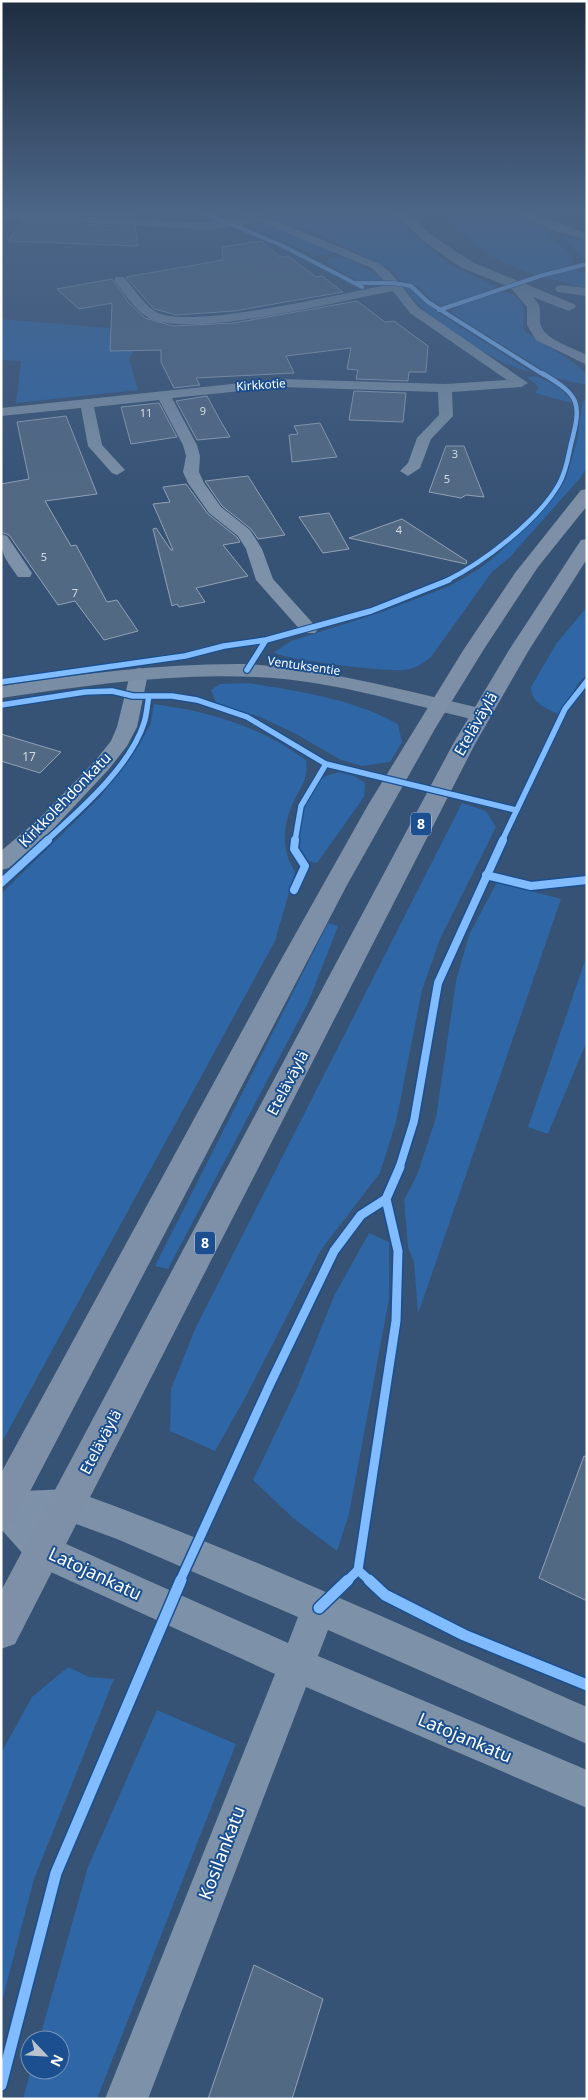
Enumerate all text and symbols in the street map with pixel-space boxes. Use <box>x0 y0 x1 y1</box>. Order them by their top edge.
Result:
street label: Kirkkotie <box>236 374 287 395</box>
house number: 9 <box>200 403 206 418</box>
house number: 11 <box>140 405 152 420</box>
house number: 3 <box>452 446 458 461</box>
house number: 5 <box>444 471 450 486</box>
house number: 4 <box>396 522 403 537</box>
house number: 5 <box>41 549 47 564</box>
house number: 7 <box>72 585 78 600</box>
street label: Ventuksentie <box>267 652 342 679</box>
street label: Eteläväylä <box>449 688 501 759</box>
street label: Kirkkolehdonkatu <box>14 747 115 851</box>
house number: 17 <box>22 748 36 765</box>
road number: 8 <box>411 812 431 836</box>
street label: Eteläväylä <box>262 1047 312 1118</box>
road number: 8 <box>195 1232 215 1254</box>
street label: Eteläväylä <box>75 1406 125 1477</box>
street label: Latojankatu <box>45 1541 146 1605</box>
street label: Latojankatu <box>415 1706 516 1768</box>
street label: Kosilankatu <box>192 1802 250 1903</box>
north arrow <box>20 2030 70 2080</box>
text: N <box>46 2052 68 2070</box>

